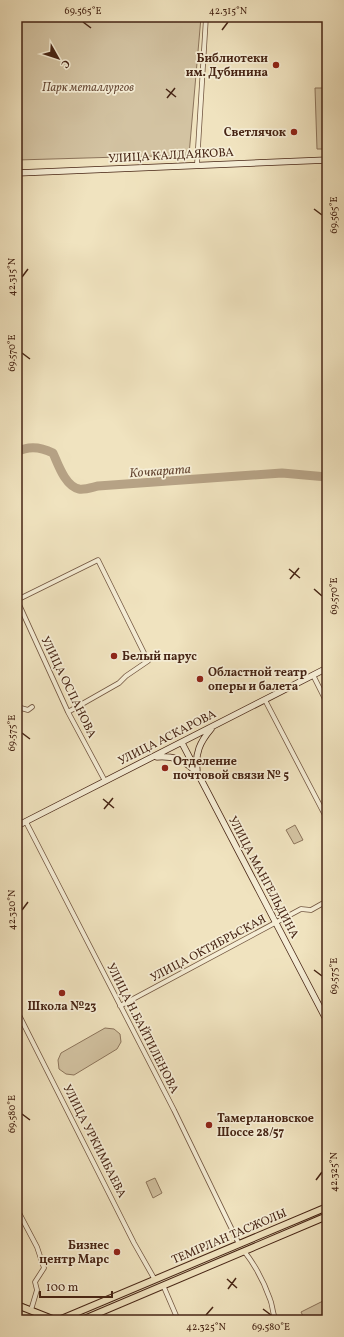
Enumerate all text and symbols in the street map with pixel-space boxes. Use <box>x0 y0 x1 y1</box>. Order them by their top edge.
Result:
text: 69.565°E <box>65 4 101 18</box>
text: 42.315°N <box>209 4 248 18</box>
north arrow <box>38 38 78 78</box>
place label: Библиотеки им. Дубинина <box>186 51 268 81</box>
text: С <box>57 56 73 71</box>
marker: Библиотеки им. Дубинина <box>271 60 281 70</box>
park label: Парк металлургов <box>42 80 134 96</box>
place label: Светлячок <box>224 125 286 141</box>
marker: Светлячок <box>289 127 299 137</box>
street label: УЛИЦА КАЛДАЯКОВА <box>108 145 235 167</box>
text: 69.565°E <box>327 197 341 233</box>
text: 42.315°N <box>5 257 19 296</box>
text: 69.570°E <box>5 334 19 372</box>
water label: Кочкарата <box>129 461 192 483</box>
text: 69.570°E <box>327 577 341 615</box>
street label: УЛИЦА ОСПАНОВА <box>37 634 100 741</box>
place label: Белый парус <box>122 649 197 665</box>
marker: Белый парус <box>109 651 119 661</box>
place label: Областной театр оперы и балета <box>208 665 308 695</box>
marker: Областной театр оперы и балета <box>195 674 205 684</box>
street label: УЛИЦА АСКАРОВА <box>116 706 220 770</box>
text: 69.575°E <box>5 715 19 751</box>
place label: Отделение почтовой связи № 5 <box>173 754 289 784</box>
marker: Отделение почтовой связи № 5 <box>160 763 170 773</box>
street label: УЛИЦА МАНГЕЛЬДИНА <box>224 813 302 942</box>
text: 42.320°N <box>5 889 19 930</box>
street label: УЛИЦА ОКТЯБРЬСКАЯ <box>148 911 269 986</box>
text: 69.575°E <box>327 958 341 994</box>
street label: УЛИЦА Н.БАЙТИЛЕНОВА <box>102 960 183 1097</box>
marker: Школа №23 <box>57 988 67 998</box>
place label: Школа №23 <box>28 999 96 1015</box>
street label: УЛИЦА УРКИМБАЕВА <box>59 1082 130 1201</box>
text: 69.580°E <box>5 1095 19 1133</box>
place label: Тамерлановское Шоссе 28/57 <box>217 1111 314 1141</box>
marker: Тамерлановское Шоссе 28/57 <box>204 1120 214 1130</box>
text: 42.325°N <box>327 1152 341 1192</box>
street label: ТЕМІРЛАН ТАСЖОЛЫ <box>169 1205 289 1268</box>
place label: Бизнес центр Марс <box>39 1238 109 1268</box>
marker: Бизнес центр Марс <box>112 1247 122 1257</box>
scale bar <box>40 1273 112 1299</box>
text: 100 m <box>46 1280 79 1296</box>
text: 42.325°N <box>186 1320 226 1334</box>
text: 69.580°E <box>252 1320 290 1334</box>

